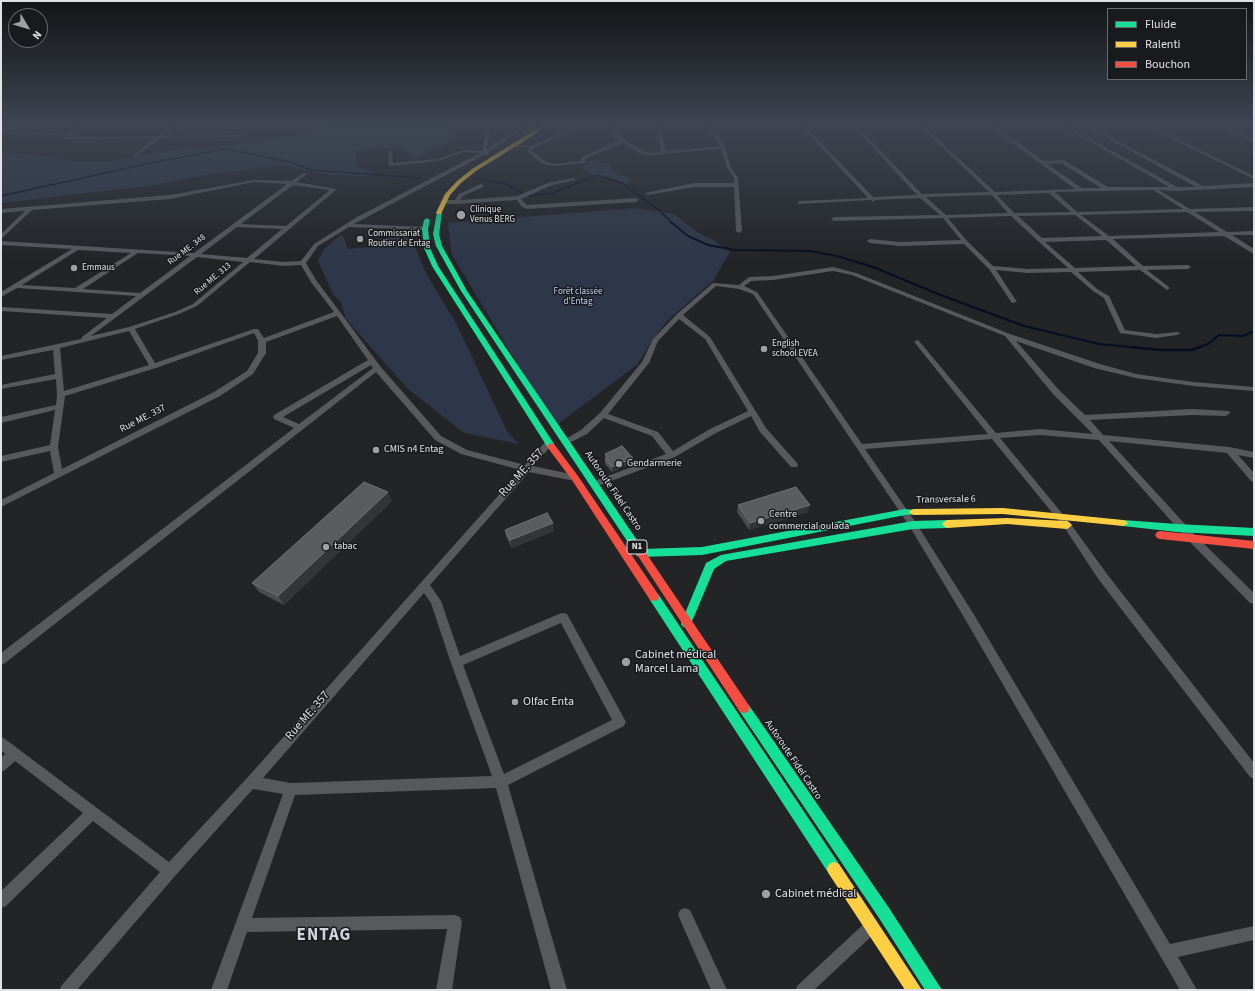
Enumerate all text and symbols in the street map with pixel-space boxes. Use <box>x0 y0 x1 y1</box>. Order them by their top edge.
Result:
north arrow <box>8 8 48 48</box>
legend <box>1107 8 1247 80</box>
text: Fluide <box>1145 16 1176 33</box>
text: N <box>29 28 45 43</box>
text: Ralenti <box>1145 36 1180 53</box>
text: Bouchon <box>1145 56 1190 73</box>
place label: Clinique Venus BERG <box>470 205 515 226</box>
marker: Clinique Venus BERG <box>455 209 467 221</box>
place label: Commissariat Routier de Entag <box>368 229 430 250</box>
street label: Rue ME. 348 <box>166 232 208 268</box>
marker: Commissariat Routier de Entag <box>355 234 365 244</box>
street label: Rue ME. 313 <box>192 260 234 298</box>
marker: Emmaus <box>69 263 79 273</box>
place label: Emmaus <box>82 263 115 273</box>
park label: Forêt classée d'Entag <box>554 287 602 308</box>
place label: English school EVEA <box>772 339 818 360</box>
marker: English school EVEA <box>759 344 769 354</box>
street label: Rue ME. 337 <box>118 402 168 436</box>
place label: CMIS n4 Entag <box>384 444 443 456</box>
marker: CMIS n4 Entag <box>371 445 381 455</box>
street label: Rue ME. 357 <box>497 446 547 500</box>
street label: Autoroute Fidel Castro <box>582 449 644 533</box>
place label: Gendarmerie <box>627 458 682 470</box>
marker: Gendarmerie <box>614 459 624 469</box>
street label: Transversale 6 <box>916 493 976 507</box>
place label: Centre commercial oulada <box>769 509 849 532</box>
marker: Centre commercial oulada <box>756 516 766 526</box>
road number: N1 <box>627 540 647 554</box>
place label: tabac <box>334 541 357 553</box>
marker: tabac <box>321 542 331 552</box>
place label: Cabinet médical Marcel Lama <box>635 648 716 676</box>
marker: Cabinet médical Marcel Lama <box>620 656 632 668</box>
street label: Rue ME. 357 <box>283 689 333 743</box>
place label: Olfac Enta <box>523 695 574 709</box>
marker: Olfac Enta <box>510 697 520 707</box>
street label: Autoroute Fidel Castro <box>762 718 824 802</box>
place label: Cabinet médical <box>775 887 856 901</box>
marker: Cabinet médical <box>760 888 772 900</box>
district label: ENTAG <box>297 926 351 946</box>

